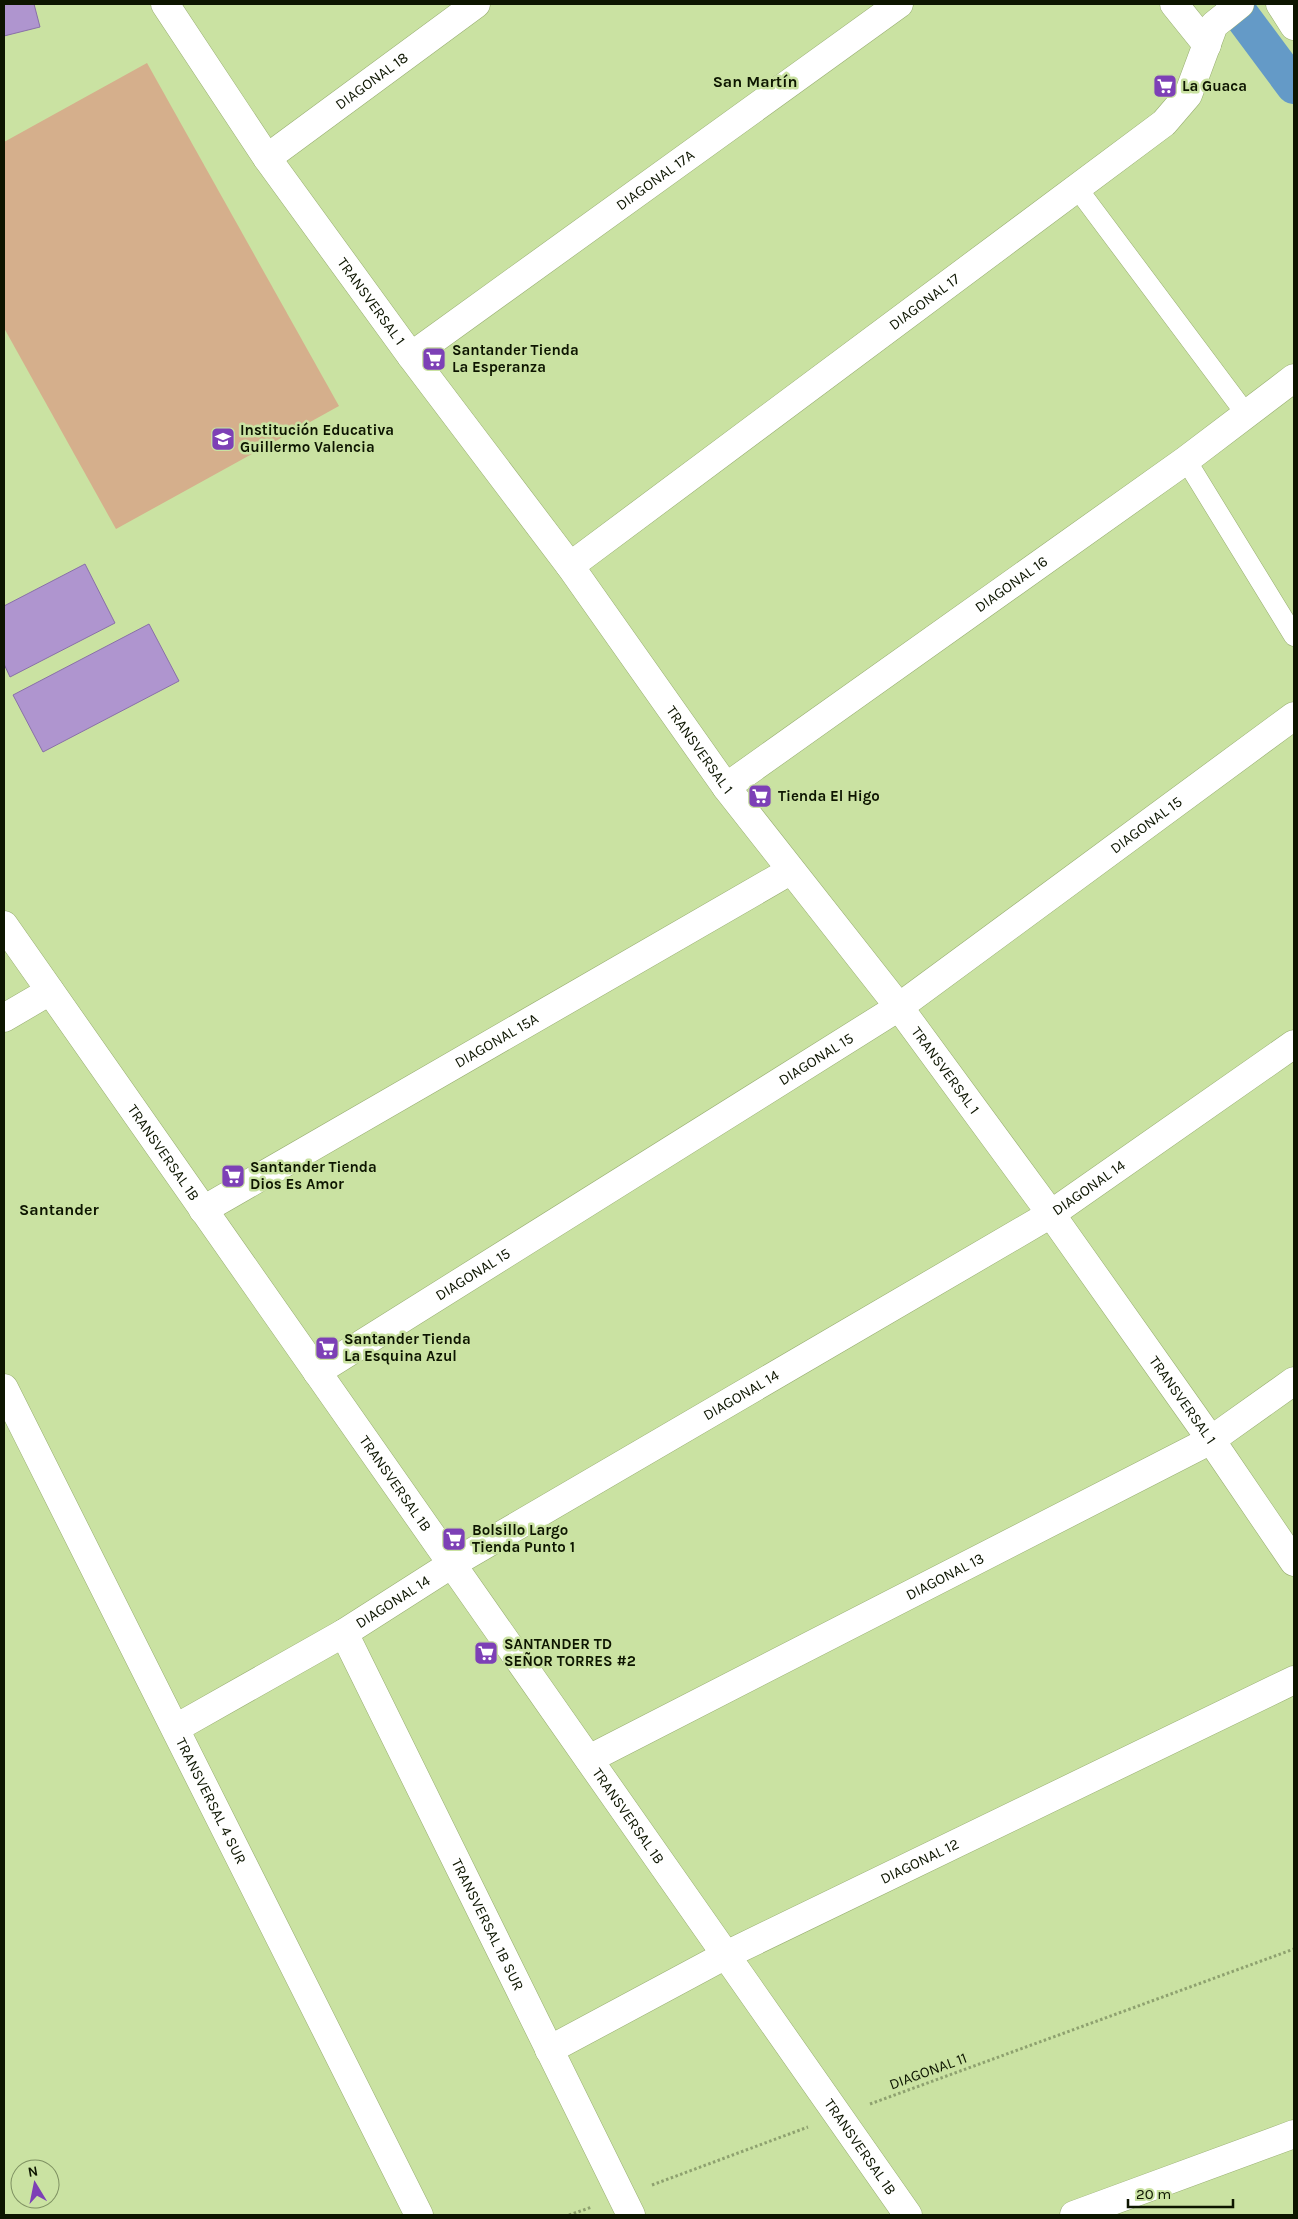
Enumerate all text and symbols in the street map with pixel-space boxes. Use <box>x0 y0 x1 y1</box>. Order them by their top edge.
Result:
street label: DIAGONAL 18 <box>332 48 412 114</box>
district label: San Martín <box>713 72 797 91</box>
supermarket icon: La Guaca <box>1152 73 1178 99</box>
place label: La Guaca <box>1182 77 1247 95</box>
street label: DIAGONAL 17A <box>612 145 698 214</box>
street label: TRANSVERSAL 1 <box>333 254 409 349</box>
street label: DIAGONAL 17 <box>885 270 963 334</box>
place label: Santander Tienda La Esperanza <box>452 341 579 376</box>
supermarket icon: Santander Tienda La Esperanza <box>421 346 447 372</box>
place label: Institución Educativa Guillermo Valencia <box>240 421 394 456</box>
school or university icon: Institución Educativa Guillermo Valencia <box>210 426 236 452</box>
street label: DIAGONAL 16 <box>971 552 1051 616</box>
street label: TRANSVERSAL 1 <box>662 702 737 798</box>
supermarket icon: Tienda El Higo <box>747 783 773 809</box>
place label: Tienda El Higo <box>778 787 880 805</box>
street label: DIAGONAL 15 <box>1107 792 1186 857</box>
street label: DIAGONAL 15A <box>452 1009 542 1072</box>
street label: TRANSVERSAL 1 <box>908 1023 984 1118</box>
street label: DIAGONAL 15 <box>775 1029 857 1089</box>
street label: TRANSVERSAL 1B <box>124 1101 203 1204</box>
street label: DIAGONAL 14 <box>1049 1156 1129 1219</box>
place label: Santander Tienda Dios Es Amor <box>250 1158 377 1193</box>
supermarket icon: Santander Tienda Dios Es Amor <box>220 1163 246 1189</box>
district label: Santander <box>19 1200 100 1219</box>
street label: DIAGONAL 15 <box>432 1244 514 1304</box>
place label: Santander Tienda La Esquina Azul <box>344 1330 471 1365</box>
supermarket icon: Santander Tienda La Esquina Azul <box>314 1335 340 1361</box>
street label: TRANSVERSAL 1 <box>1145 1352 1220 1447</box>
street label: DIAGONAL 14 <box>700 1366 783 1424</box>
street label: TRANSVERSAL 1B <box>356 1432 435 1535</box>
place label: Bolsillo Largo Tienda Punto 1 <box>472 1521 575 1556</box>
supermarket icon: Bolsillo Largo Tienda Punto 1 <box>441 1526 467 1552</box>
street label: DIAGONAL 13 <box>903 1549 987 1604</box>
street label: DIAGONAL 14 <box>352 1571 434 1632</box>
place label: SANTANDER TD SEÑOR TORRES #2 <box>504 1635 636 1670</box>
supermarket icon: SANTANDER TD SEÑOR TORRES #2 <box>473 1640 499 1666</box>
street label: TRANSVERSAL 4 SUR <box>172 1735 250 1867</box>
street label: TRANSVERSAL 1B <box>589 1764 668 1868</box>
street label: DIAGONAL 12 <box>877 1835 962 1888</box>
street label: TRANSVERSAL 1B SUR <box>448 1856 528 1993</box>
street label: DIAGONAL 11 <box>887 2049 969 2093</box>
street label: TRANSVERSAL 1B <box>820 2095 900 2198</box>
north arrow <box>10 2159 60 2209</box>
text: N <box>26 2162 39 2181</box>
scale bar <box>1128 2176 1233 2208</box>
text: 20 m <box>1136 2185 1171 2203</box>

